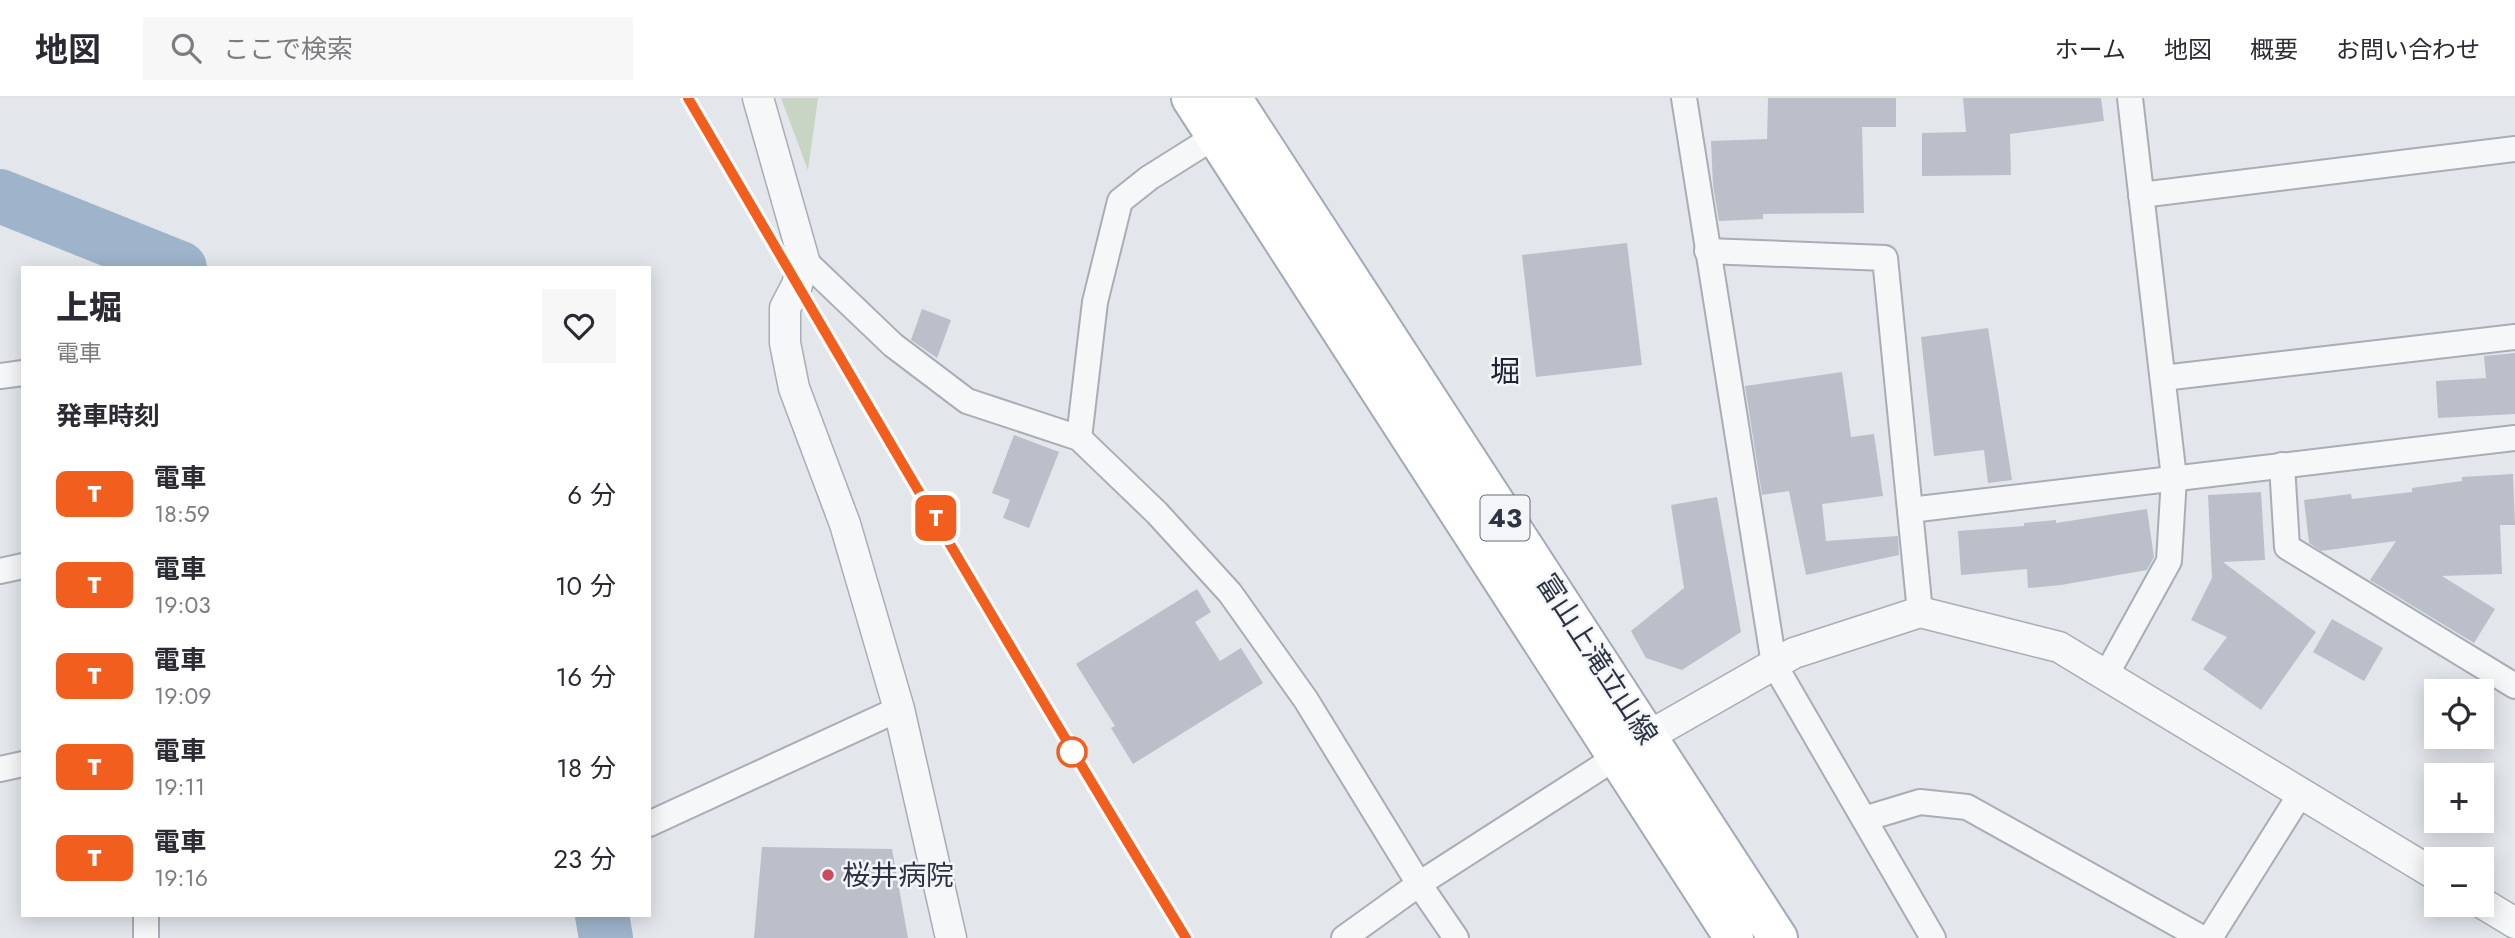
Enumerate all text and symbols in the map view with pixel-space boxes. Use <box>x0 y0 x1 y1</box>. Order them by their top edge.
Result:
search box <box>143 17 633 80</box>
text: 地図 <box>35 26 101 73</box>
icon: search <box>167 29 205 67</box>
text: ここで検索 <box>223 30 353 68</box>
text: ホーム <box>2055 32 2126 67</box>
text: 地図 <box>2164 32 2212 67</box>
text: 概要 <box>2250 32 2298 67</box>
text: お問い合わせ <box>2336 32 2480 67</box>
text: 上堀 <box>56 284 122 331</box>
button: heart <box>542 289 616 363</box>
text: 電車 <box>56 336 102 370</box>
district label: 堀 <box>1490 350 1520 393</box>
text: 発車時刻 <box>56 397 160 435</box>
text: 電車 <box>154 459 206 497</box>
text: T <box>88 476 101 511</box>
text: 6 分 <box>567 476 616 514</box>
line badge: T <box>913 495 959 541</box>
road number: 43 <box>1480 496 1530 540</box>
text: 18:59 <box>154 497 210 531</box>
text: T <box>929 500 943 535</box>
text: 電車 <box>154 550 206 588</box>
street label: 富山上滝立山線 <box>1526 566 1668 752</box>
text: T <box>88 567 101 602</box>
text: 10 分 <box>555 567 616 605</box>
text: 19:03 <box>154 588 211 622</box>
text: 電車 <box>154 641 206 679</box>
text: T <box>88 658 101 693</box>
text: 16 分 <box>556 658 616 696</box>
text: 19:09 <box>154 679 212 713</box>
map controls <box>2424 679 2494 917</box>
button: locate <box>2424 679 2494 749</box>
text: 電車 <box>154 732 206 770</box>
unlabelled marker <box>1057 737 1087 767</box>
text: T <box>88 749 101 784</box>
text: 18 分 <box>556 749 616 787</box>
button: + <box>2424 763 2494 833</box>
text: 19:11 <box>154 770 205 804</box>
text: 電車 <box>154 823 206 861</box>
text: T <box>88 840 101 875</box>
text: 23 分 <box>553 840 616 878</box>
button: − <box>2424 847 2494 917</box>
place label: 桜井病院 <box>842 855 954 896</box>
text: 19:16 <box>154 861 208 895</box>
marker: 桜井病院 <box>820 867 836 883</box>

